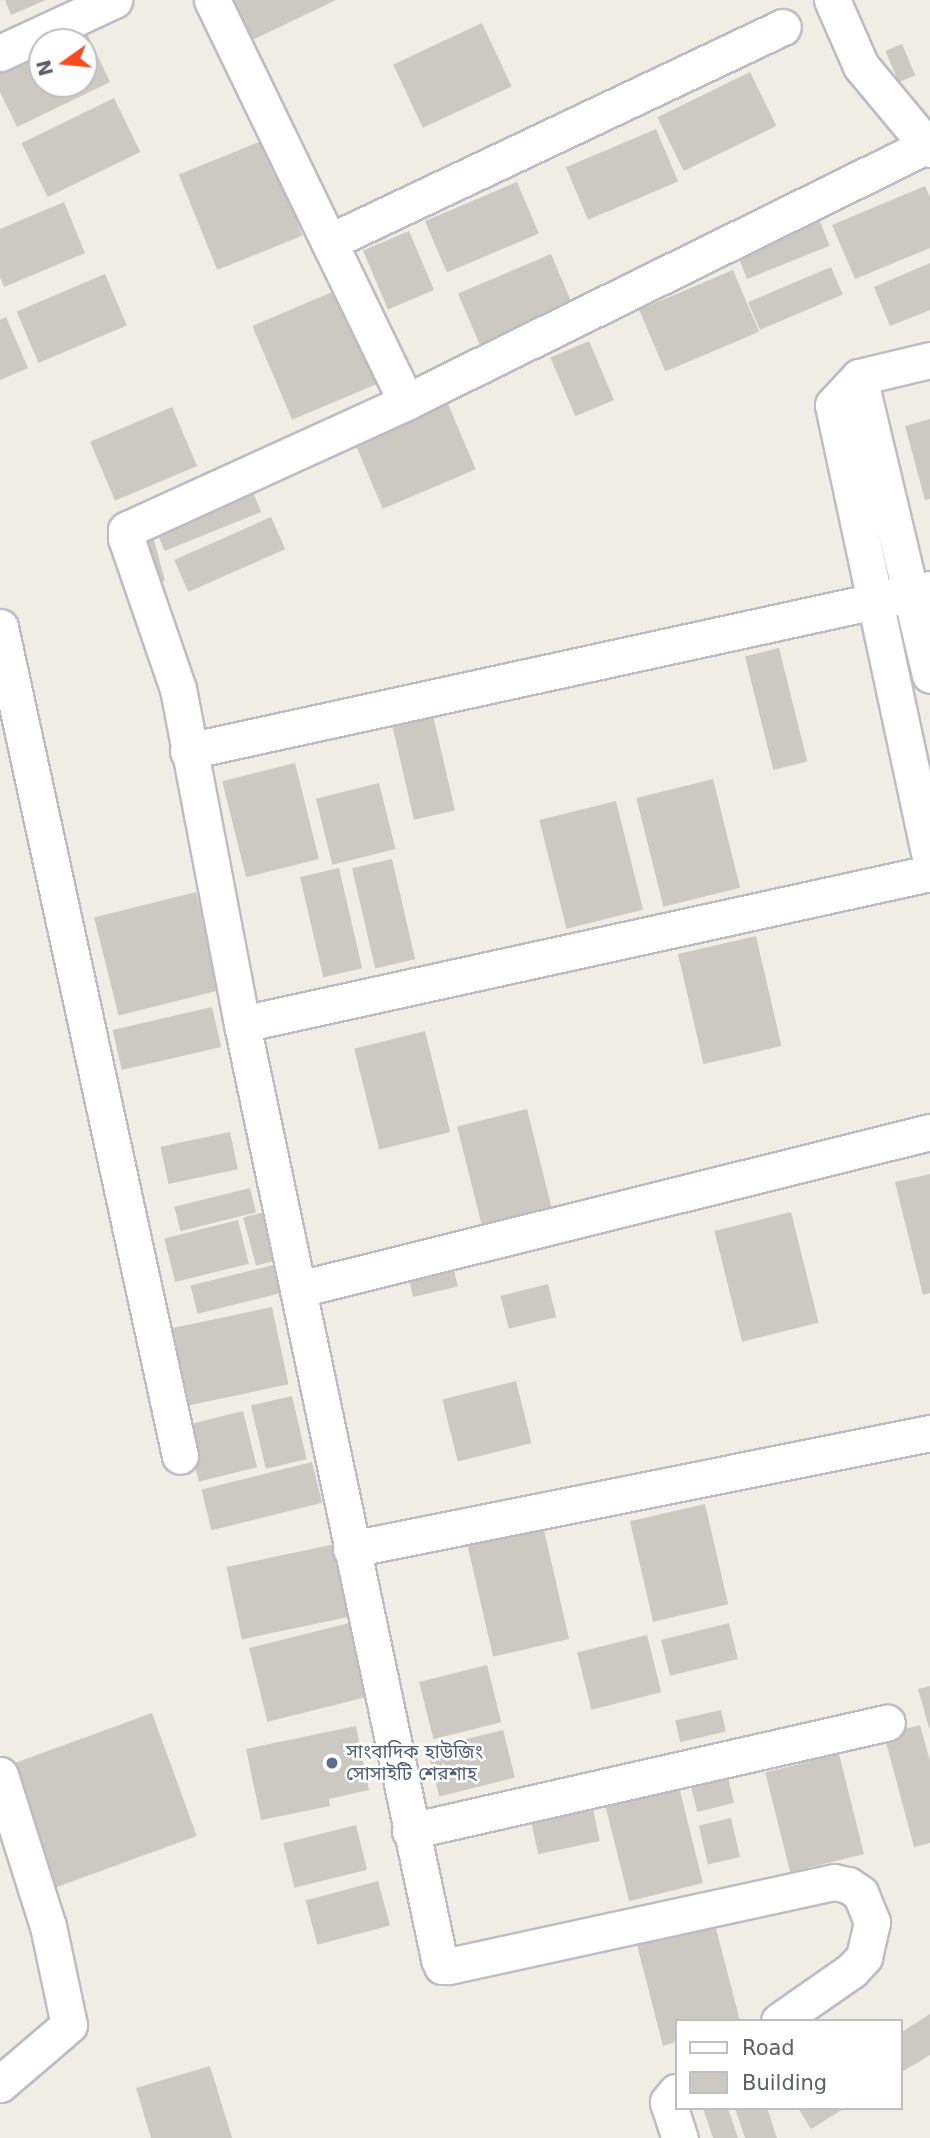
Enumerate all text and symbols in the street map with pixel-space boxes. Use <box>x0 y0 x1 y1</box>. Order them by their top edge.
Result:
north arrow <box>28 28 98 98</box>
text: N <box>32 57 57 78</box>
place label: সাংবাদিক হাউজিং সোসাইটি শেরশাহ <box>346 1741 483 1785</box>
marker: সাংবাদিক হাউজিং সোসাইটি শেরশাহ <box>324 1755 340 1771</box>
legend <box>674 2019 902 2110</box>
text: Road <box>742 2036 795 2060</box>
text: Building <box>742 2071 827 2095</box>

